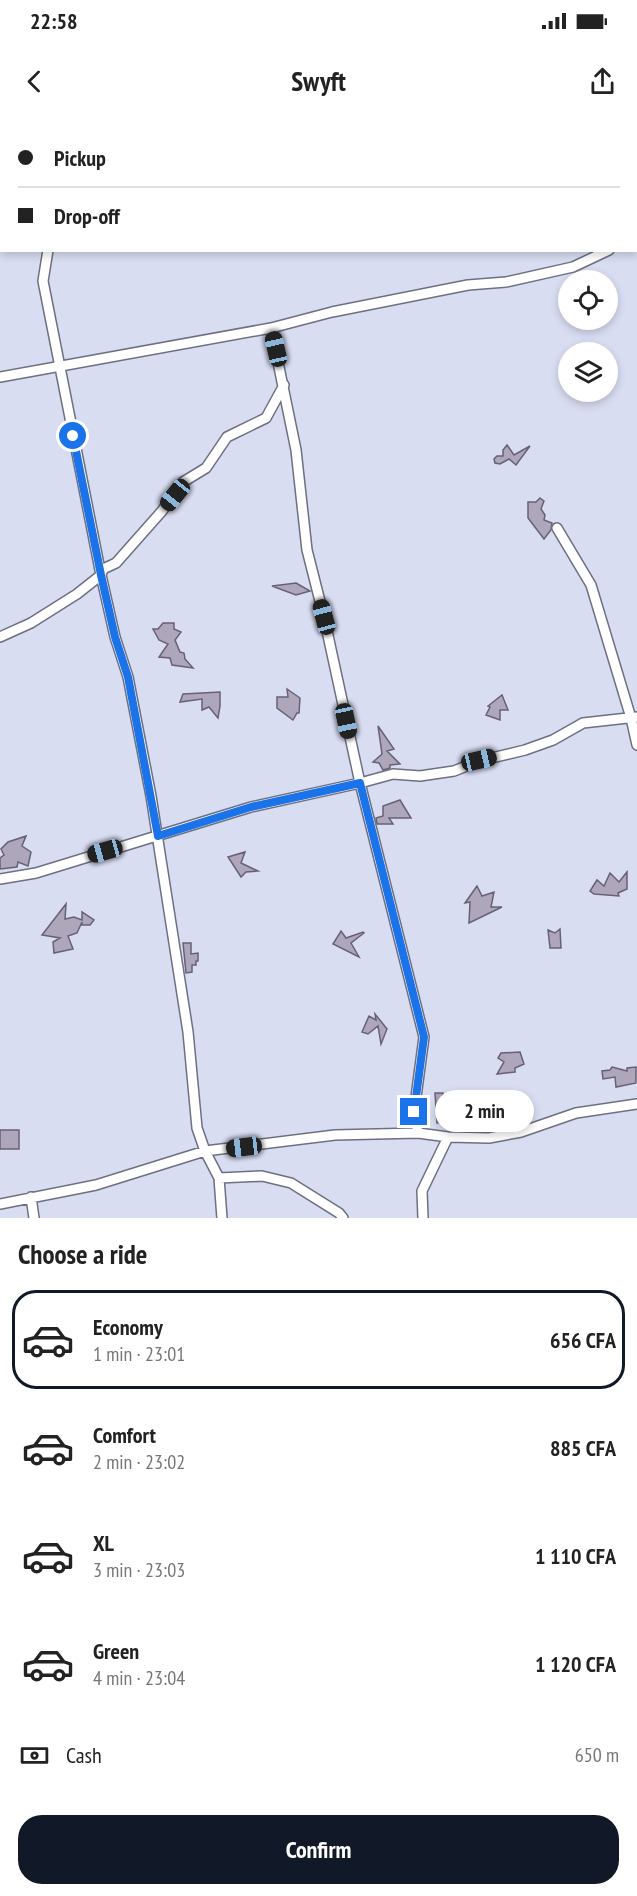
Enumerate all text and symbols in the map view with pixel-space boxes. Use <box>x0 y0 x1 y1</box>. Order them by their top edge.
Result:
text: 22:58 <box>30 7 78 35</box>
text: Swyft <box>291 64 346 98</box>
icon: back <box>18 65 51 98</box>
icon: share <box>586 65 619 98</box>
text: Pickup <box>54 144 106 172</box>
text: Drop-off <box>54 202 120 230</box>
map controls <box>558 270 618 402</box>
button: locate <box>558 270 618 330</box>
car <box>263 329 289 369</box>
button: layers <box>558 342 618 402</box>
route start <box>59 422 86 449</box>
car <box>157 475 193 515</box>
car <box>311 597 337 637</box>
car <box>333 702 359 740</box>
car <box>459 747 499 773</box>
car <box>85 837 125 865</box>
callout: 2 min <box>435 1091 534 1133</box>
route end <box>400 1098 427 1125</box>
text: 2 min <box>464 1098 505 1124</box>
car <box>225 1136 263 1158</box>
text: Choose a ride <box>18 1237 147 1271</box>
icon: car <box>21 1313 75 1367</box>
text: Economy <box>93 1313 163 1341</box>
text: 656 CFA <box>550 1326 616 1354</box>
text: 1 min · 23:01 <box>93 1341 185 1367</box>
icon: car <box>21 1421 75 1475</box>
text: Comfort <box>93 1421 156 1449</box>
text: 885 CFA <box>550 1434 616 1462</box>
text: 2 min · 23:02 <box>93 1449 185 1475</box>
icon: car <box>21 1529 75 1583</box>
text: XL <box>93 1529 114 1557</box>
text: 1 110 CFA <box>535 1542 616 1570</box>
text: 3 min · 23:03 <box>93 1557 185 1583</box>
icon: car <box>21 1637 75 1691</box>
text: Green <box>93 1637 139 1665</box>
text: 1 120 CFA <box>535 1650 616 1678</box>
text: 4 min · 23:04 <box>93 1665 185 1691</box>
icon: cash <box>18 1739 51 1772</box>
text: Cash <box>66 1741 102 1769</box>
text: 650 m <box>575 1742 619 1768</box>
button: Confirm <box>18 1815 619 1884</box>

